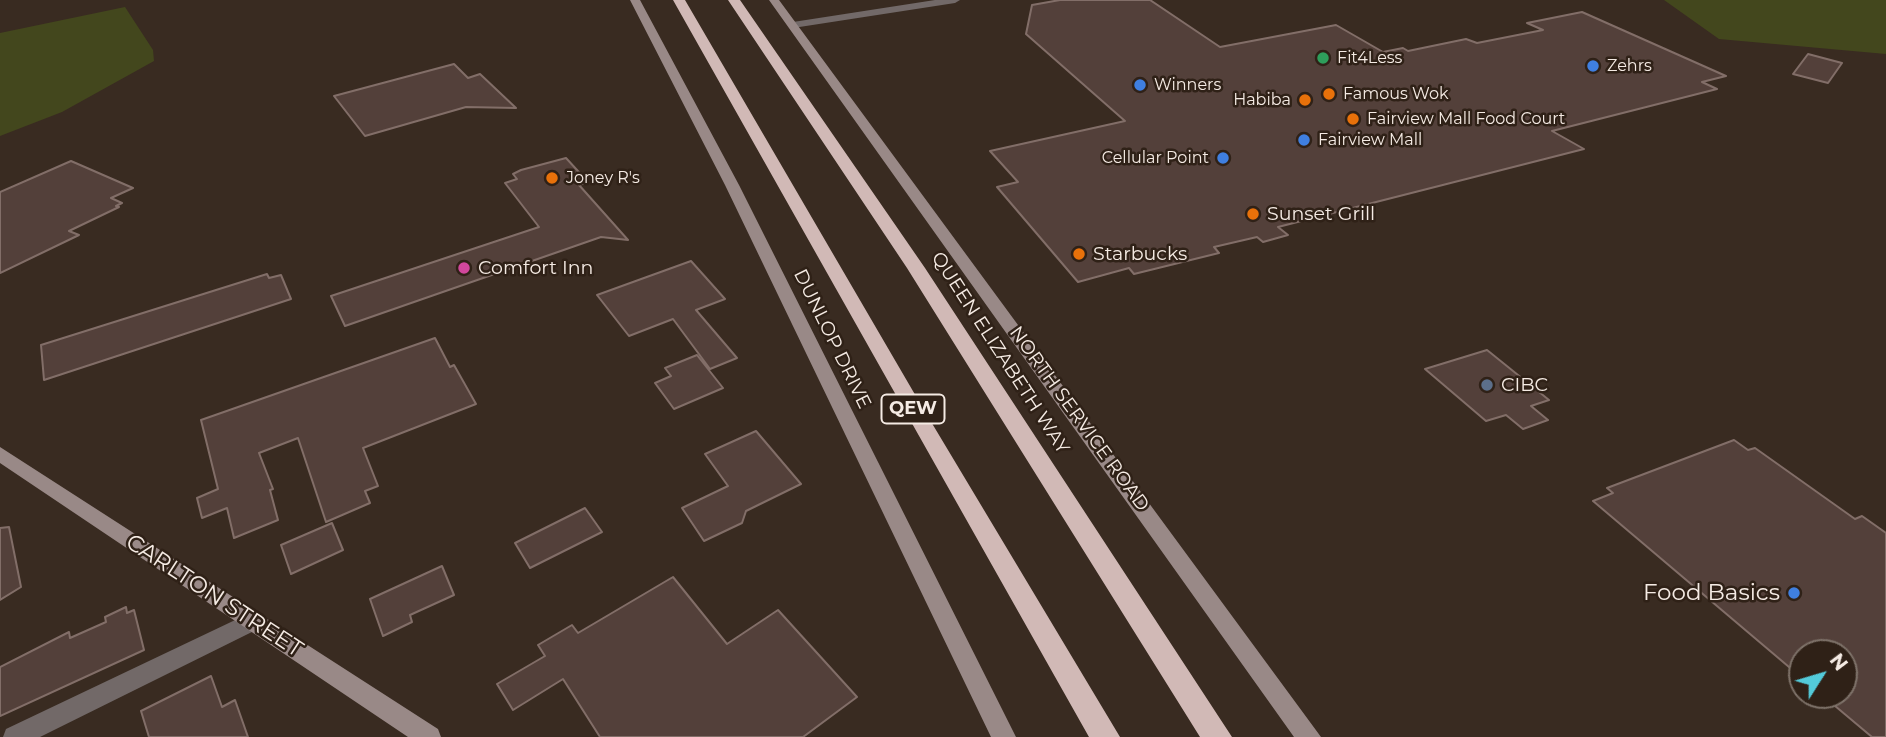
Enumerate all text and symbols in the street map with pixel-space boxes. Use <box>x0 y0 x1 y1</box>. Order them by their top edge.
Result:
place label: Fit4Less <box>1337 48 1402 68</box>
marker: Fit4Less <box>1315 50 1331 66</box>
place label: Zehrs <box>1607 56 1652 76</box>
marker: Zehrs <box>1585 58 1601 74</box>
place label: Winners <box>1154 75 1221 95</box>
marker: Winners <box>1132 77 1148 93</box>
place label: Famous Wok <box>1343 84 1448 104</box>
marker: Famous Wok <box>1321 86 1337 102</box>
place label: Habiba <box>1233 90 1291 110</box>
marker: Habiba <box>1297 92 1313 108</box>
place label: Fairview Mall Food Court <box>1367 109 1565 129</box>
marker: Fairview Mall Food Court <box>1345 111 1361 127</box>
place label: Fairview Mall <box>1318 130 1422 150</box>
marker: Fairview Mall <box>1296 132 1312 148</box>
place label: Cellular Point <box>1102 148 1209 168</box>
marker: Cellular Point <box>1215 150 1231 166</box>
place label: Joney R's <box>566 168 640 188</box>
marker: Joney R's <box>544 170 560 186</box>
place label: Sunset Grill <box>1267 203 1375 225</box>
marker: Sunset Grill <box>1245 206 1261 222</box>
place label: Starbucks <box>1093 243 1187 265</box>
marker: Starbucks <box>1071 246 1087 262</box>
street label: QUEEN ELIZABETH WAY <box>926 248 1074 458</box>
place label: Comfort Inn <box>478 257 593 279</box>
marker: Comfort Inn <box>456 260 472 276</box>
street label: DUNLOP DRIVE <box>788 266 876 412</box>
street label: NORTH SERVICE ROAD <box>1004 322 1154 516</box>
place label: CIBC <box>1501 374 1548 396</box>
marker: CIBC <box>1479 377 1495 393</box>
road number: QEW <box>881 394 944 424</box>
street label: CARLTON STREET <box>120 528 308 664</box>
place label: Food Basics <box>1643 579 1780 607</box>
marker: Food Basics <box>1786 585 1802 601</box>
north arrow <box>1788 639 1858 709</box>
text: N <box>1825 649 1852 675</box>

